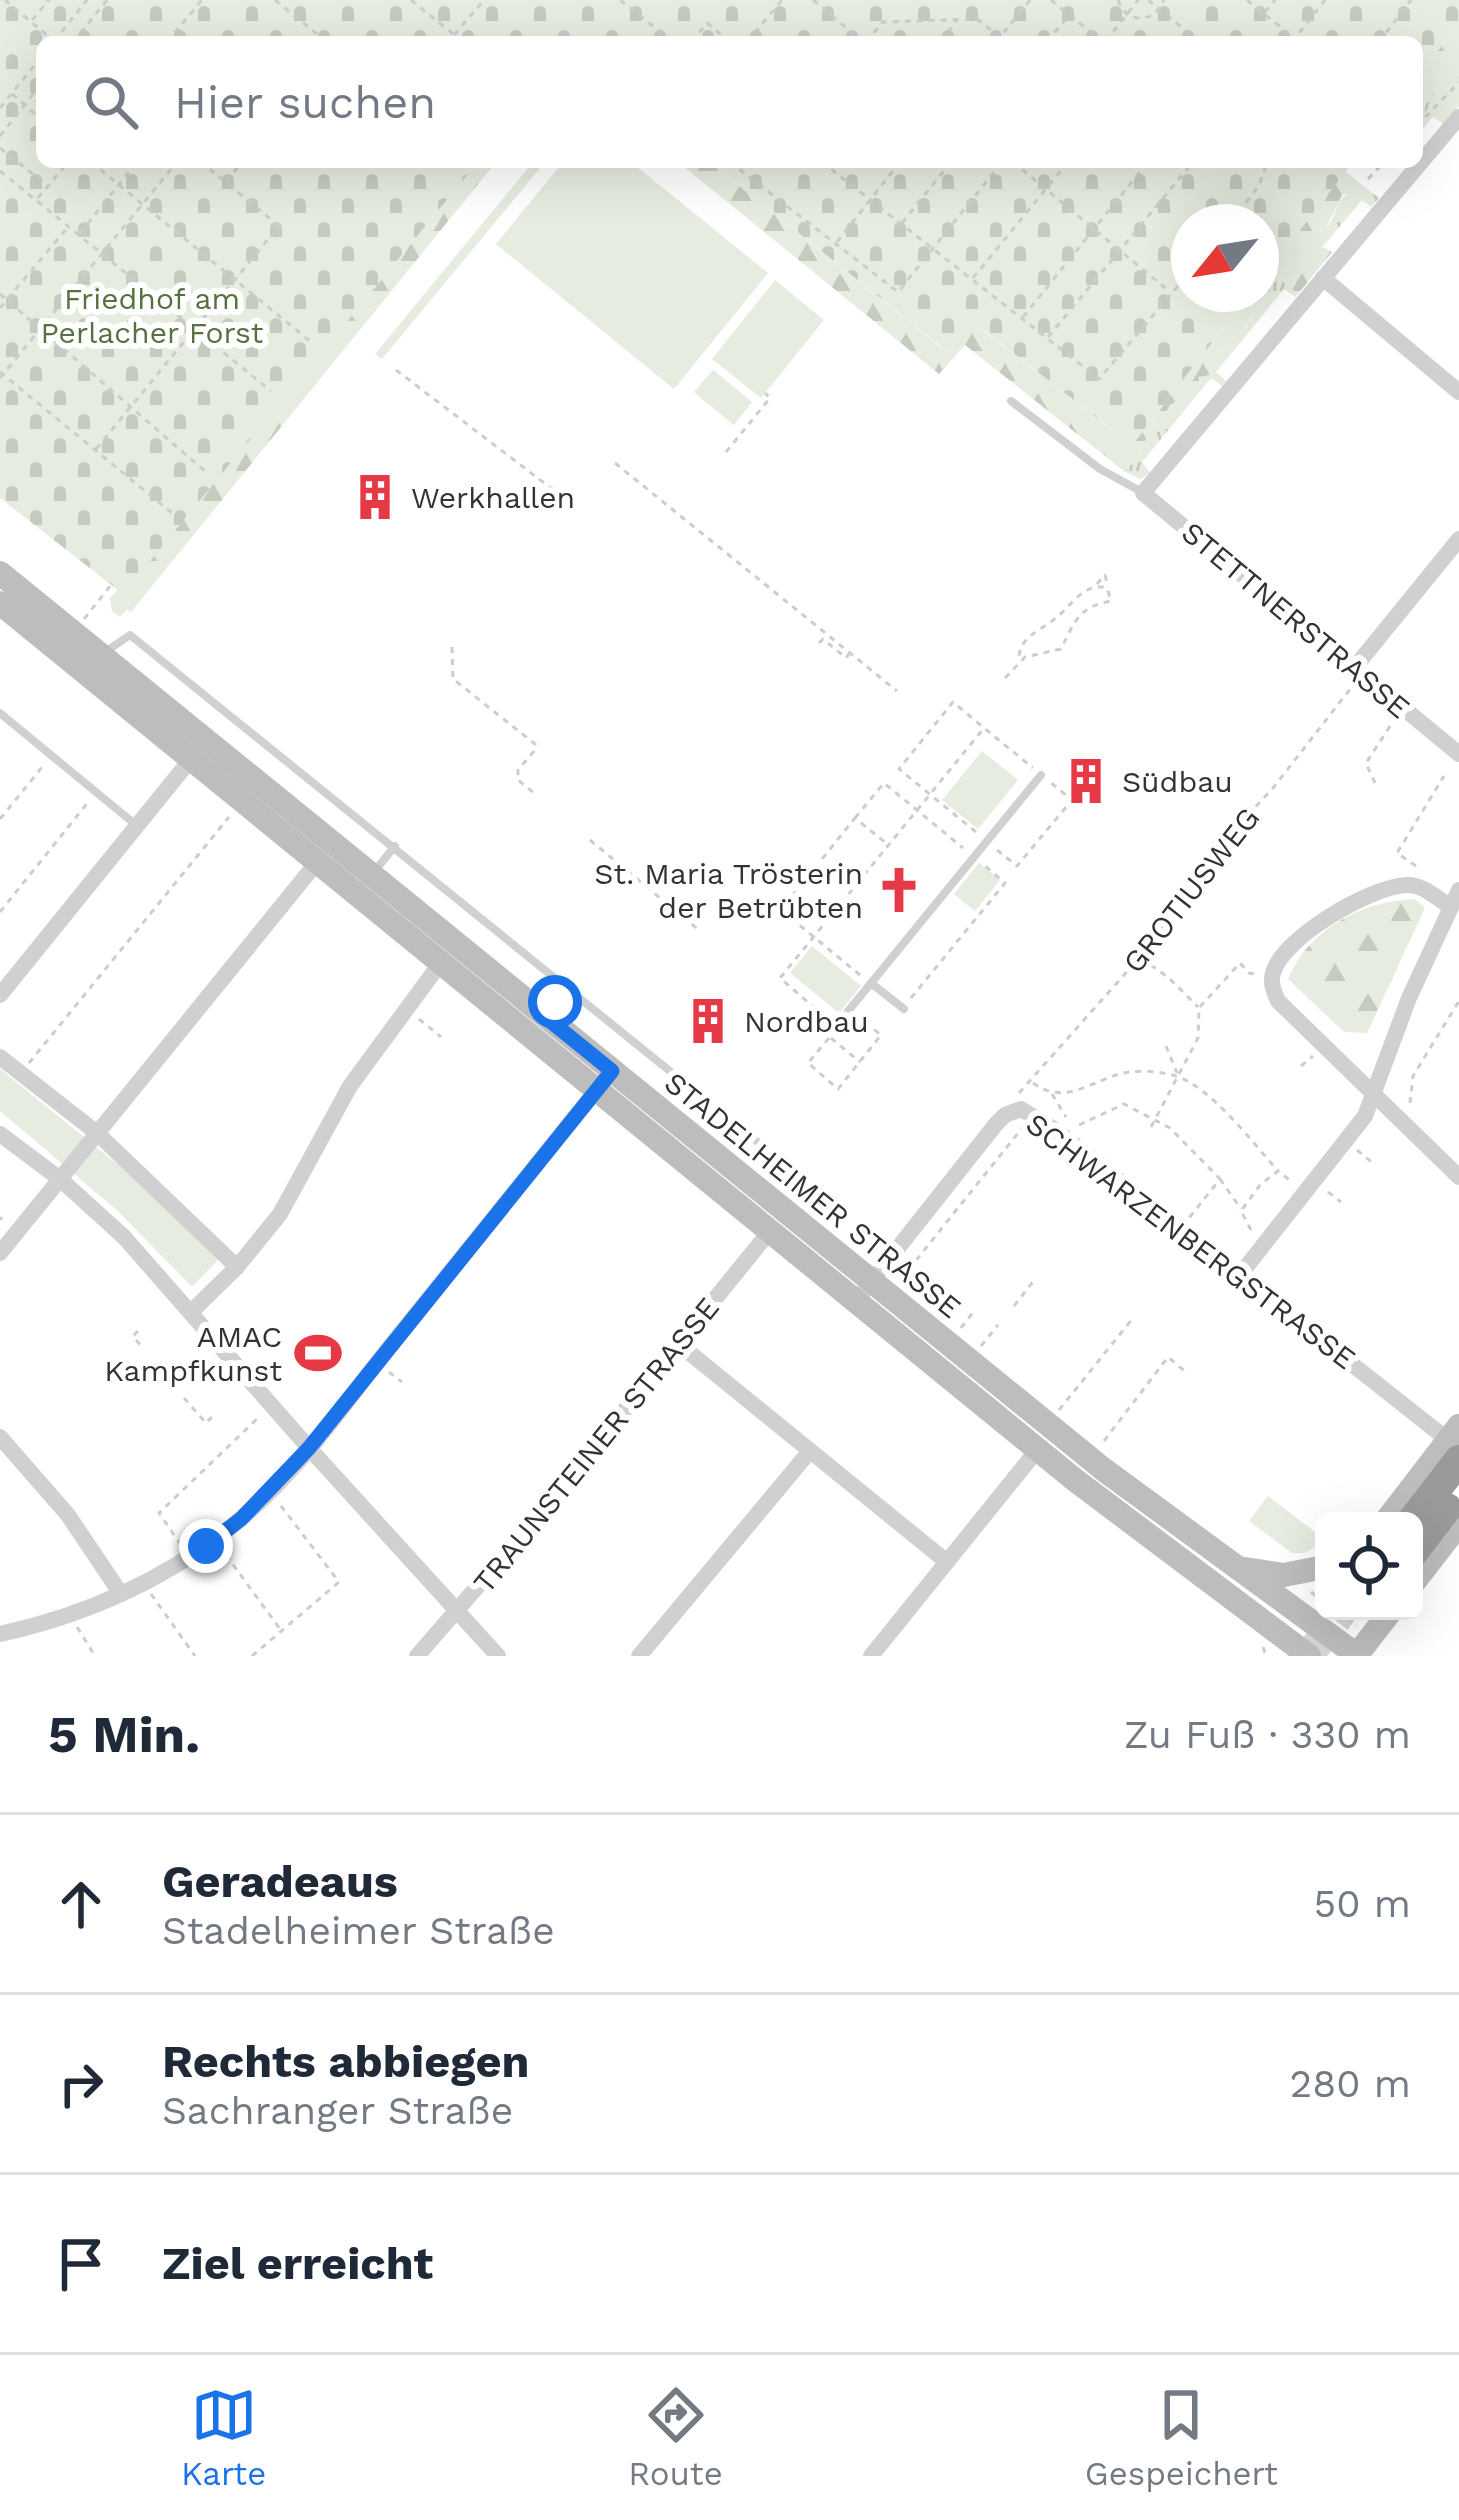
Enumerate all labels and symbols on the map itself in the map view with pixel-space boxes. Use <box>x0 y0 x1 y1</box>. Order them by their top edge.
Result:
north arrow <box>1171 204 1279 312</box>
park label: Friedhof am Perlacher Forst <box>41 281 264 350</box>
building icon: Werkhallen <box>350 472 400 522</box>
place label: Werkhallen <box>411 480 575 515</box>
street label: STETTNERSTRASSE <box>1175 515 1417 725</box>
building icon: Südbau <box>1061 756 1111 806</box>
place label: Südbau <box>1122 764 1233 799</box>
street label: GROTIUSWEG <box>1116 800 1266 980</box>
place label: St. Maria Trösterin der Betrübten <box>594 856 863 925</box>
church icon: St. Maria Trösterin der Betrübten <box>874 865 924 915</box>
route start <box>528 975 582 1029</box>
building icon: Nordbau <box>683 996 733 1046</box>
place label: Nordbau <box>744 1004 869 1039</box>
street label: STADELHEIMER STRASSE <box>658 1065 968 1325</box>
street label: SCHWARZENBERGSTRASSE <box>1020 1106 1362 1376</box>
street label: TRAUNSTEINER STRASSE <box>466 1290 726 1600</box>
place label: AMAC Kampfkunst <box>104 1319 282 1388</box>
sports icon: AMAC Kampfkunst <box>293 1328 343 1378</box>
route end <box>179 1519 233 1573</box>

